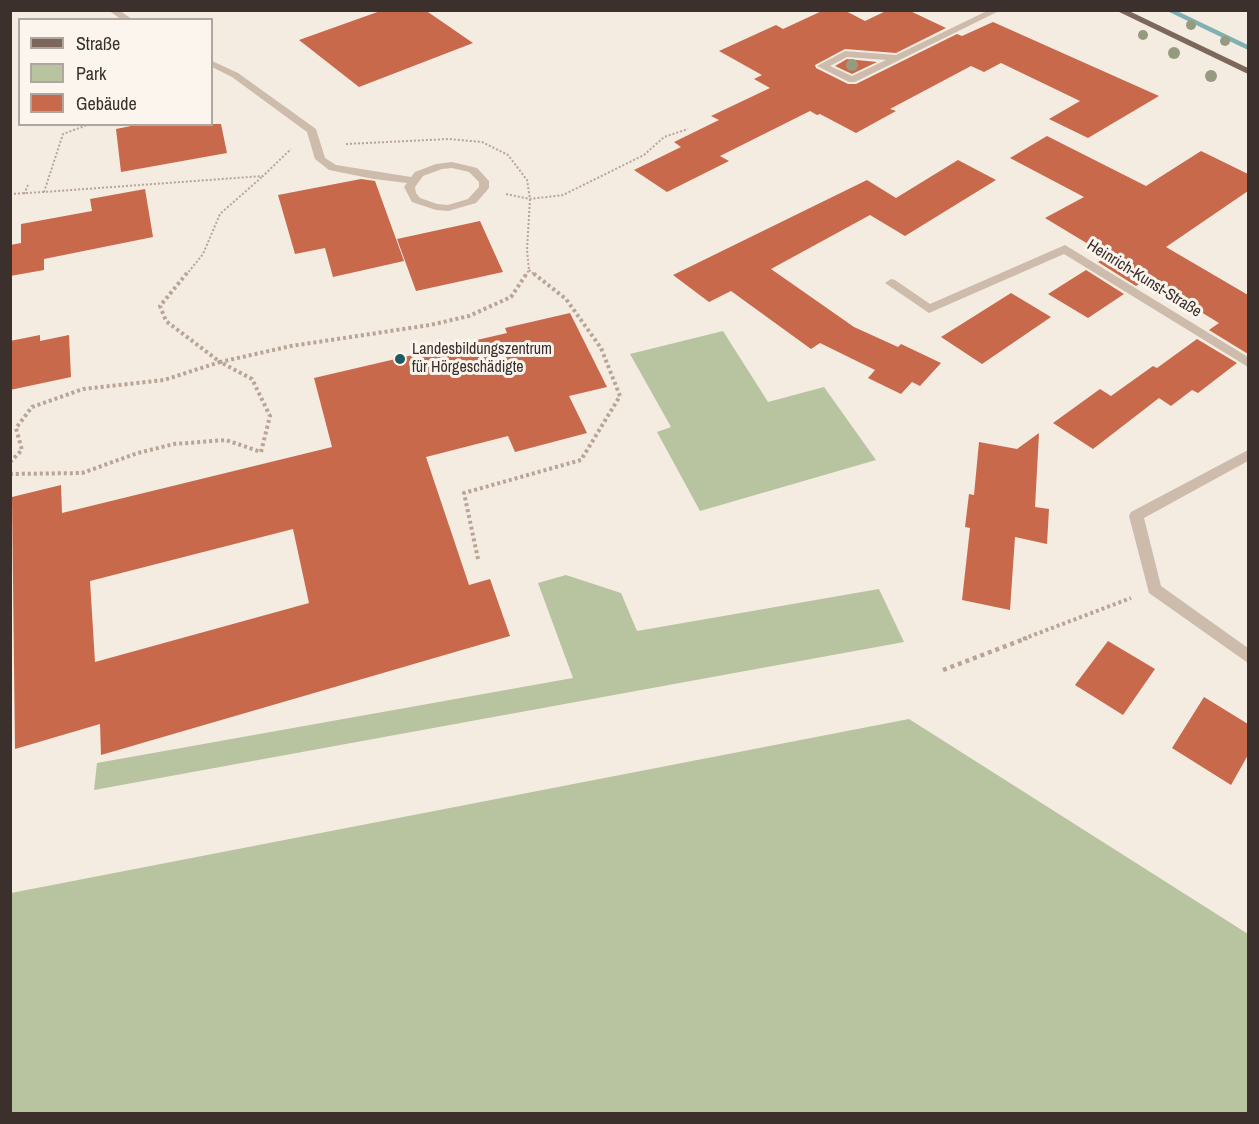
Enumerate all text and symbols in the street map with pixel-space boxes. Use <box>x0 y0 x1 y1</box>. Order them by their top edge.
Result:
legend <box>18 18 213 126</box>
text: Straße <box>76 31 120 56</box>
text: Park <box>76 61 106 86</box>
text: Gebäude <box>76 91 137 116</box>
street label: Heinrich-Kunst-Straße <box>1083 236 1205 322</box>
place label: Landesbildungszentrum für Hörgeschädigte <box>412 340 552 378</box>
marker: Landesbildungszentrum für Hörgeschädigte <box>393 352 407 366</box>

